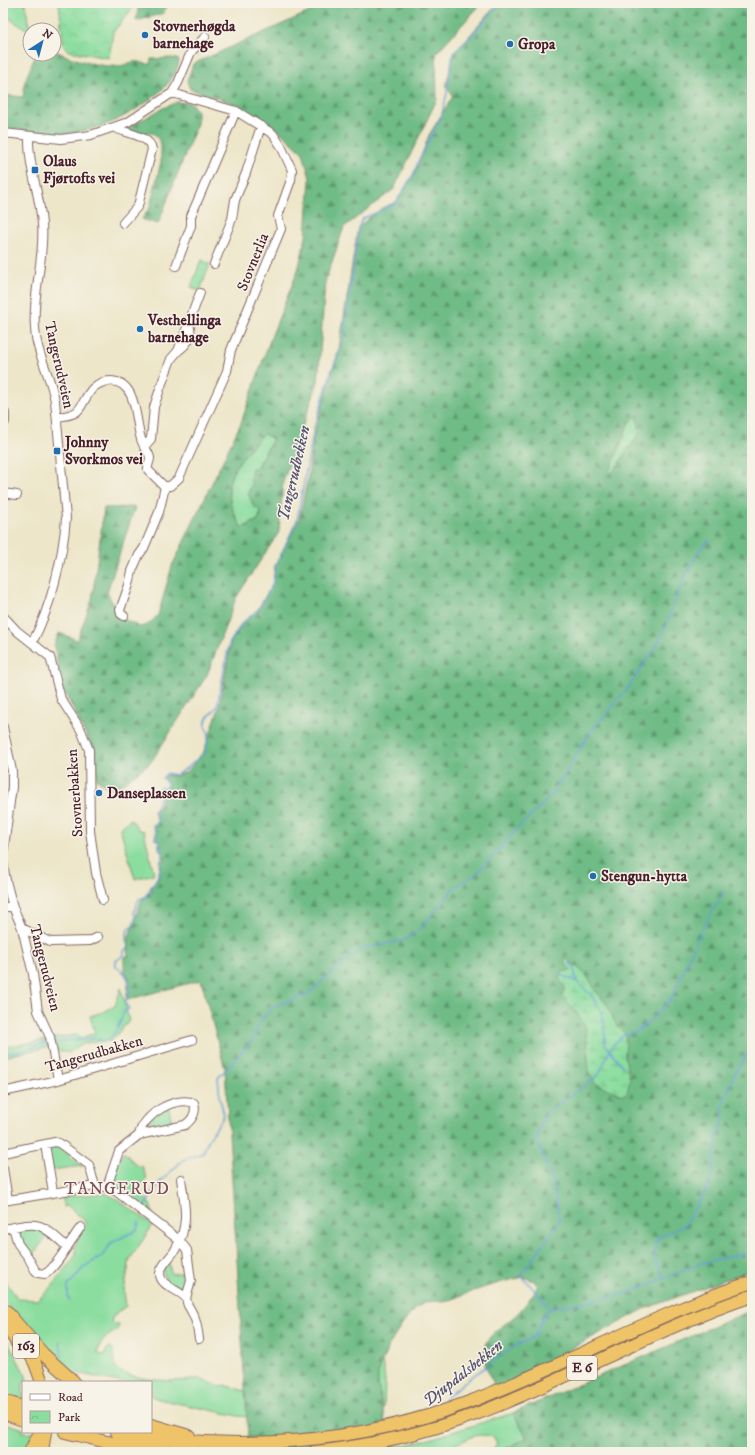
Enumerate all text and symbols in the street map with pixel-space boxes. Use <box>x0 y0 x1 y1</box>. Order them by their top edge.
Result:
place label: Stovnerhøgda barnehage <box>152 17 236 53</box>
north arrow <box>22 22 62 62</box>
text: N <box>40 26 55 43</box>
marker: Stovnerhøgda barnehage <box>140 30 150 40</box>
place label: Gropa <box>518 35 556 54</box>
marker: Gropa <box>505 39 515 49</box>
place label: Olaus Fjørtofts vei <box>43 152 115 188</box>
marker: Olaus Fjørtofts vei <box>30 165 40 175</box>
street label: Stovnerlia <box>233 230 273 294</box>
place label: Vesthellinga barnehage <box>147 311 222 347</box>
street label: Tangerudveien <box>40 320 78 410</box>
marker: Vesthellinga barnehage <box>135 324 145 334</box>
water label: Tangerudbekken <box>273 423 315 523</box>
place label: Johnny Svorkmos vei <box>63 433 143 469</box>
marker: Johnny Svorkmos vei <box>52 446 62 456</box>
street label: Stovnerbakken <box>62 748 88 838</box>
place label: Danseplassen <box>107 784 186 803</box>
marker: Danseplassen <box>94 788 104 798</box>
place label: Stengun-hytta <box>601 867 688 886</box>
marker: Stengun-hytta <box>588 871 598 881</box>
street label: Tangerudveien <box>25 923 65 1013</box>
street label: Tangerudbakken <box>43 1031 145 1077</box>
district label: TANGERUD <box>64 1178 170 1200</box>
road number: 163 <box>13 1334 39 1358</box>
water label: Djupdalsbekken <box>419 1335 507 1411</box>
road number: E 6 <box>567 1356 597 1380</box>
legend <box>22 1381 152 1433</box>
text: Road <box>58 1390 83 1405</box>
text: Park <box>58 1410 80 1425</box>

